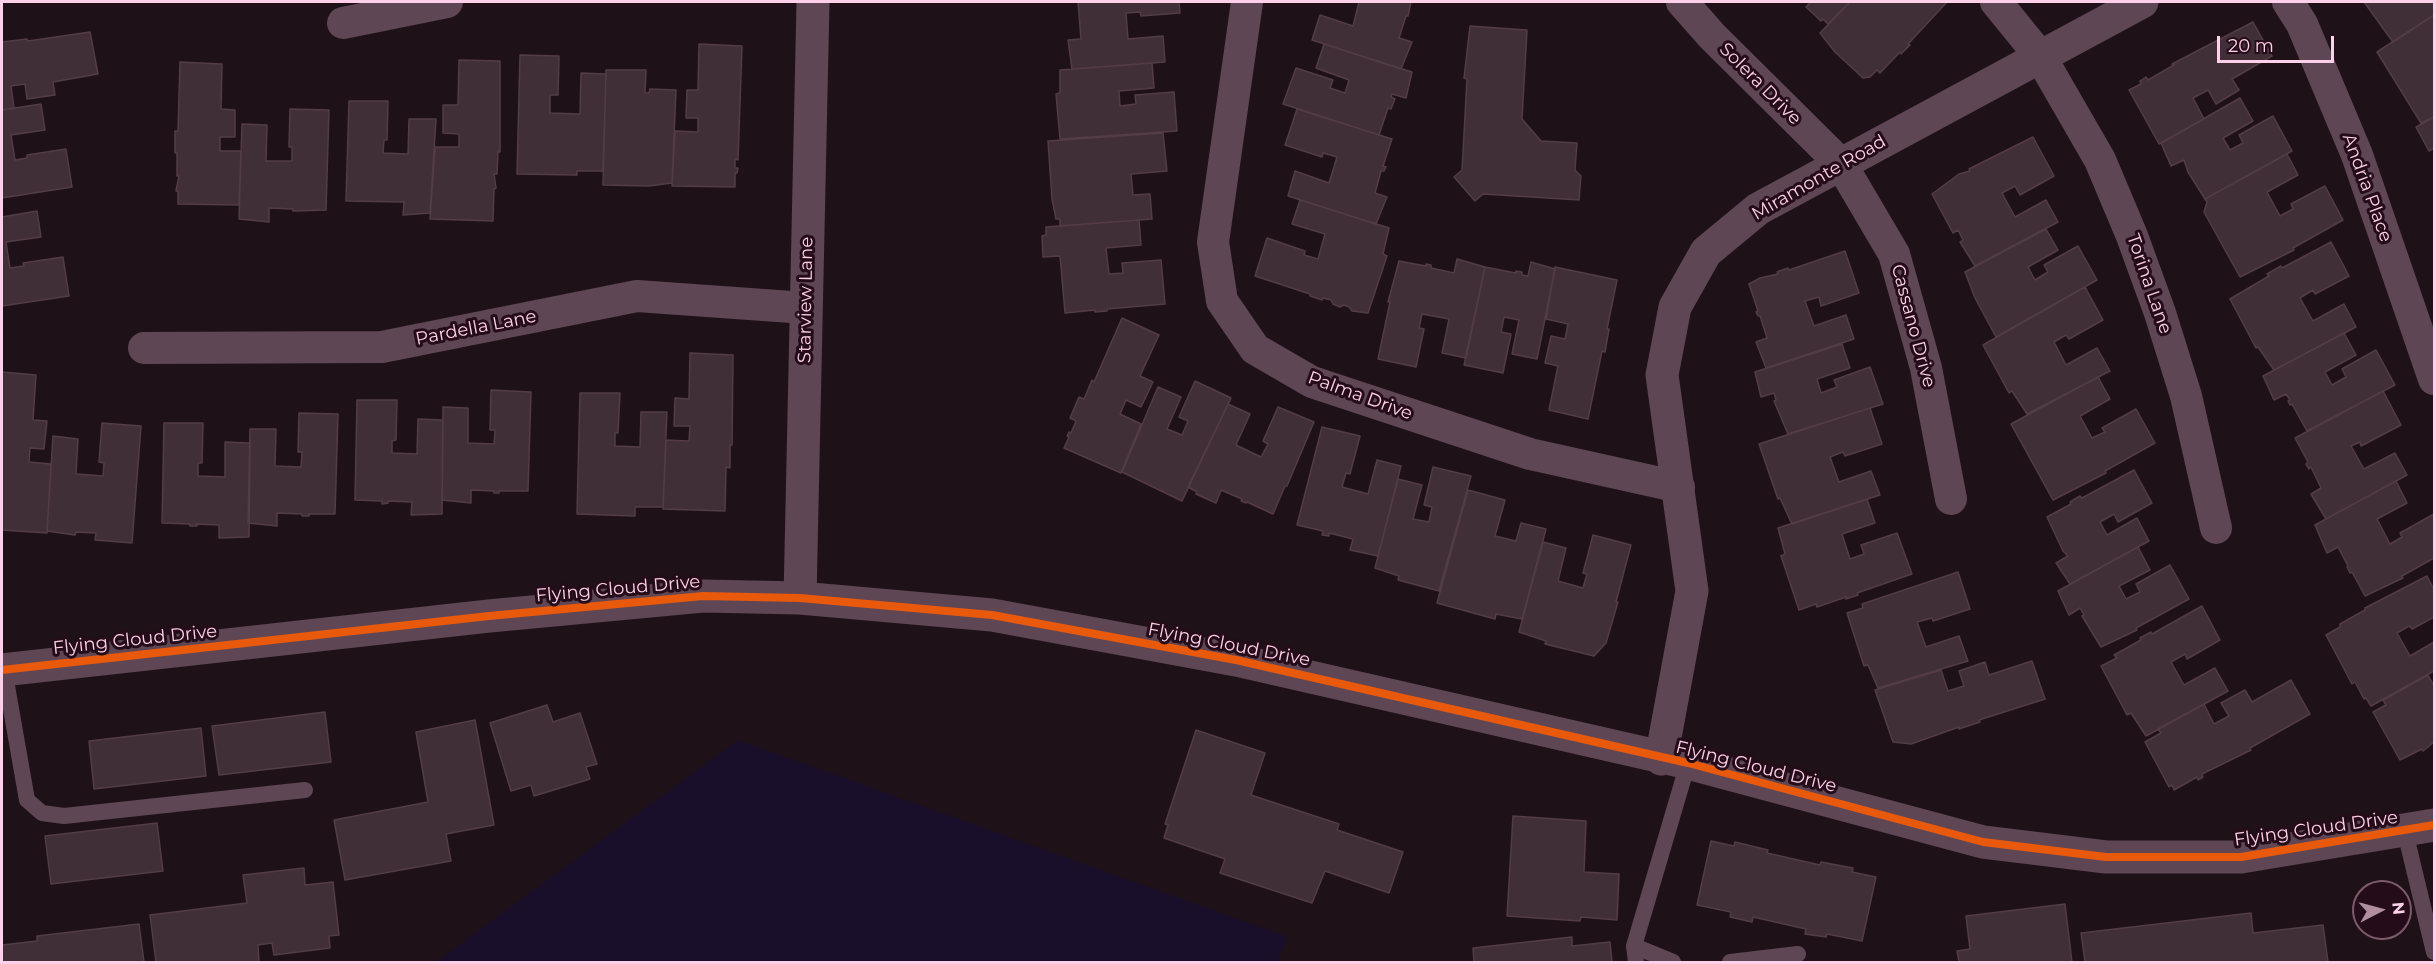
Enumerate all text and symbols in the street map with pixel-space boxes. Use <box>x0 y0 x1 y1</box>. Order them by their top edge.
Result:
scale bar <box>2220 24 2337 62</box>
text: 20 m <box>2228 35 2274 57</box>
street label: Solera Drive <box>1715 39 1805 129</box>
street label: Miramonte Road <box>1748 131 1890 225</box>
street label: Andria Place <box>2337 131 2397 245</box>
street label: Torina Lane <box>2122 231 2176 337</box>
street label: Starview Lane <box>794 237 818 363</box>
street label: Cassano Drive <box>1886 262 1940 390</box>
street label: Pardella Lane <box>414 306 538 350</box>
street label: Palma Drive <box>1305 367 1415 425</box>
street label: Flying Cloud Drive <box>535 571 701 607</box>
street label: Flying Cloud Drive <box>1146 619 1312 671</box>
street label: Flying Cloud Drive <box>52 621 218 659</box>
street label: Flying Cloud Drive <box>1673 737 1839 797</box>
street label: Flying Cloud Drive <box>2233 807 2399 851</box>
north arrow <box>2352 880 2412 940</box>
text: N <box>2388 901 2409 916</box>

